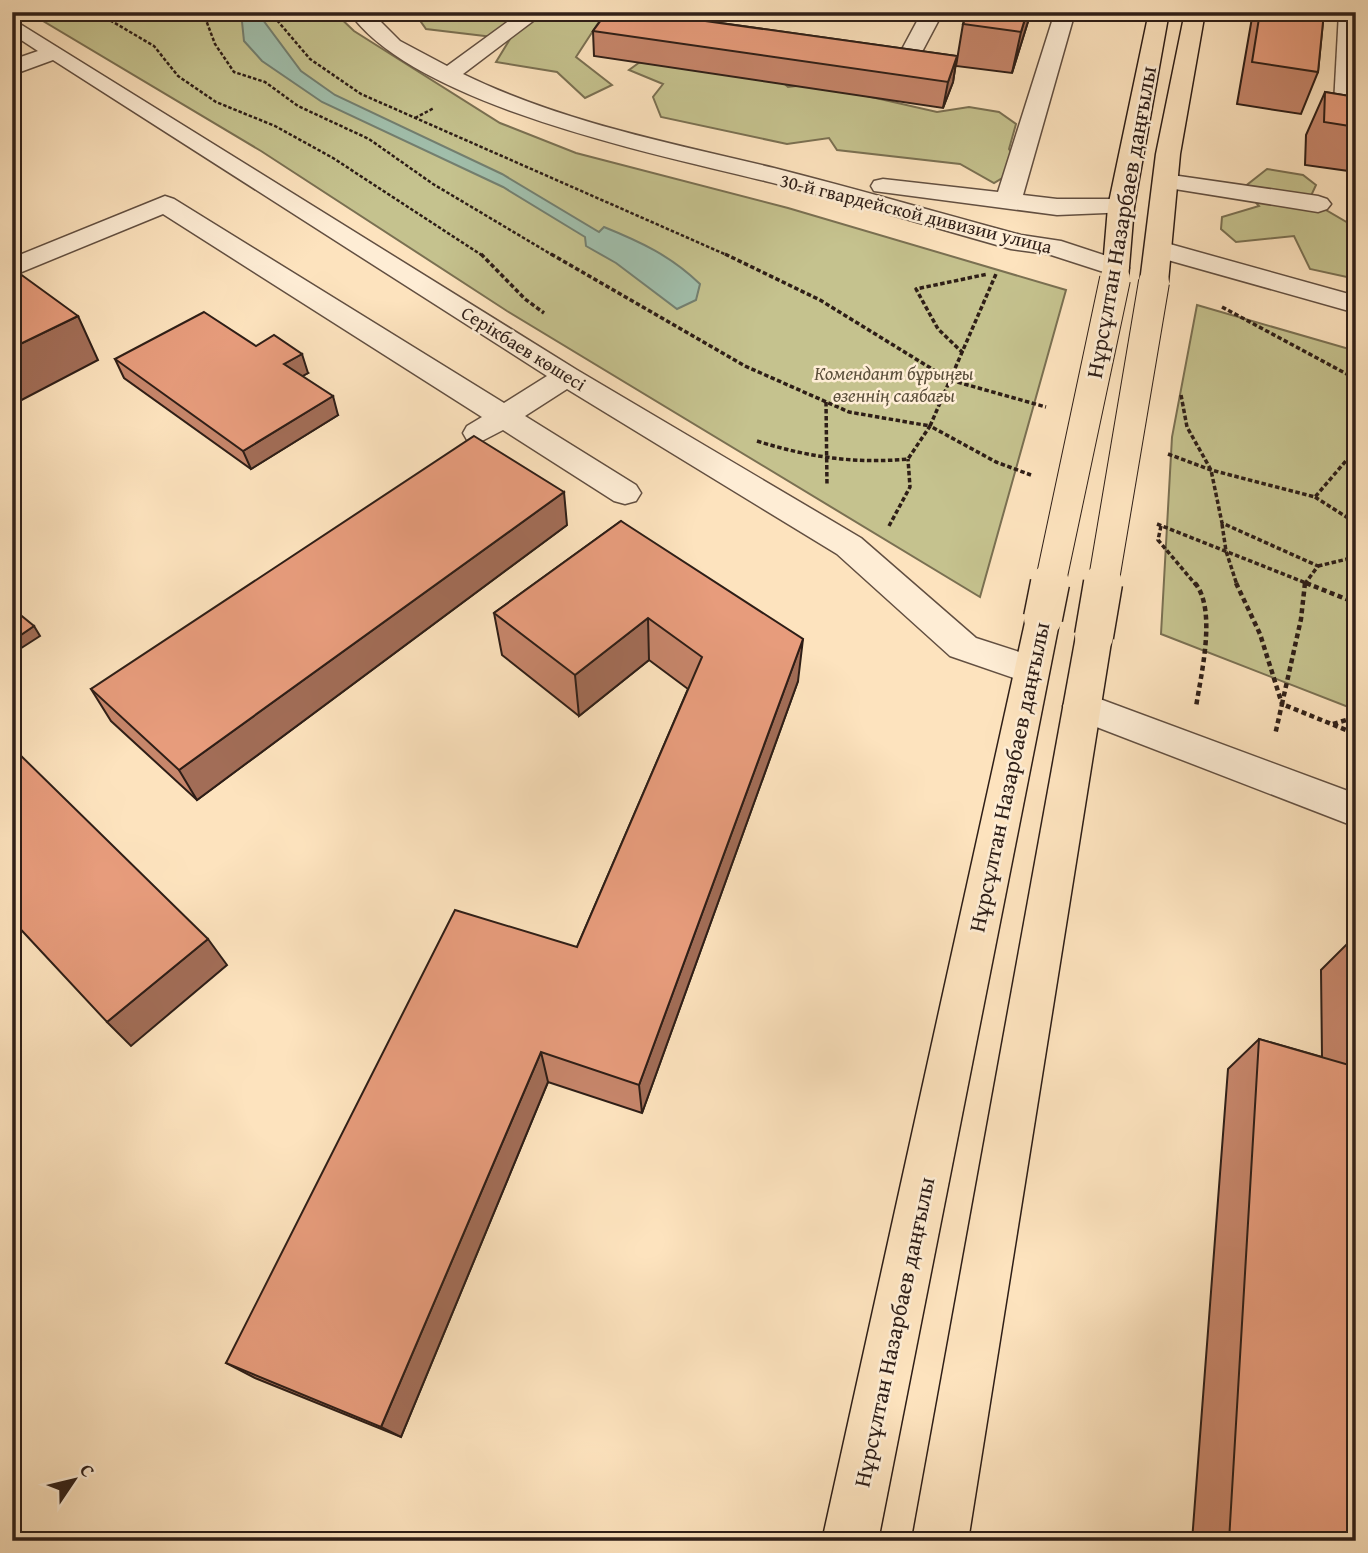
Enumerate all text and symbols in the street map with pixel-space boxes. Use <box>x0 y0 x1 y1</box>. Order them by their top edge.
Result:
street label: Нұрсұлтан Назарбаев даңғылы <box>1077 63 1164 381</box>
street label: 30-й гвардейской дивизии улица <box>777 166 1055 260</box>
street label: Серікбаев көшесі <box>456 298 592 398</box>
park label: Комендант бұрыңғы өзеннің саябағы <box>814 359 974 409</box>
street label: Нұрсұлтан Назарбаев даңғылы <box>959 619 1058 935</box>
street label: Нұрсұлтан Назарбаев даңғылы <box>844 1174 943 1490</box>
north arrow <box>38 1444 108 1514</box>
text: С <box>73 1458 103 1483</box>

